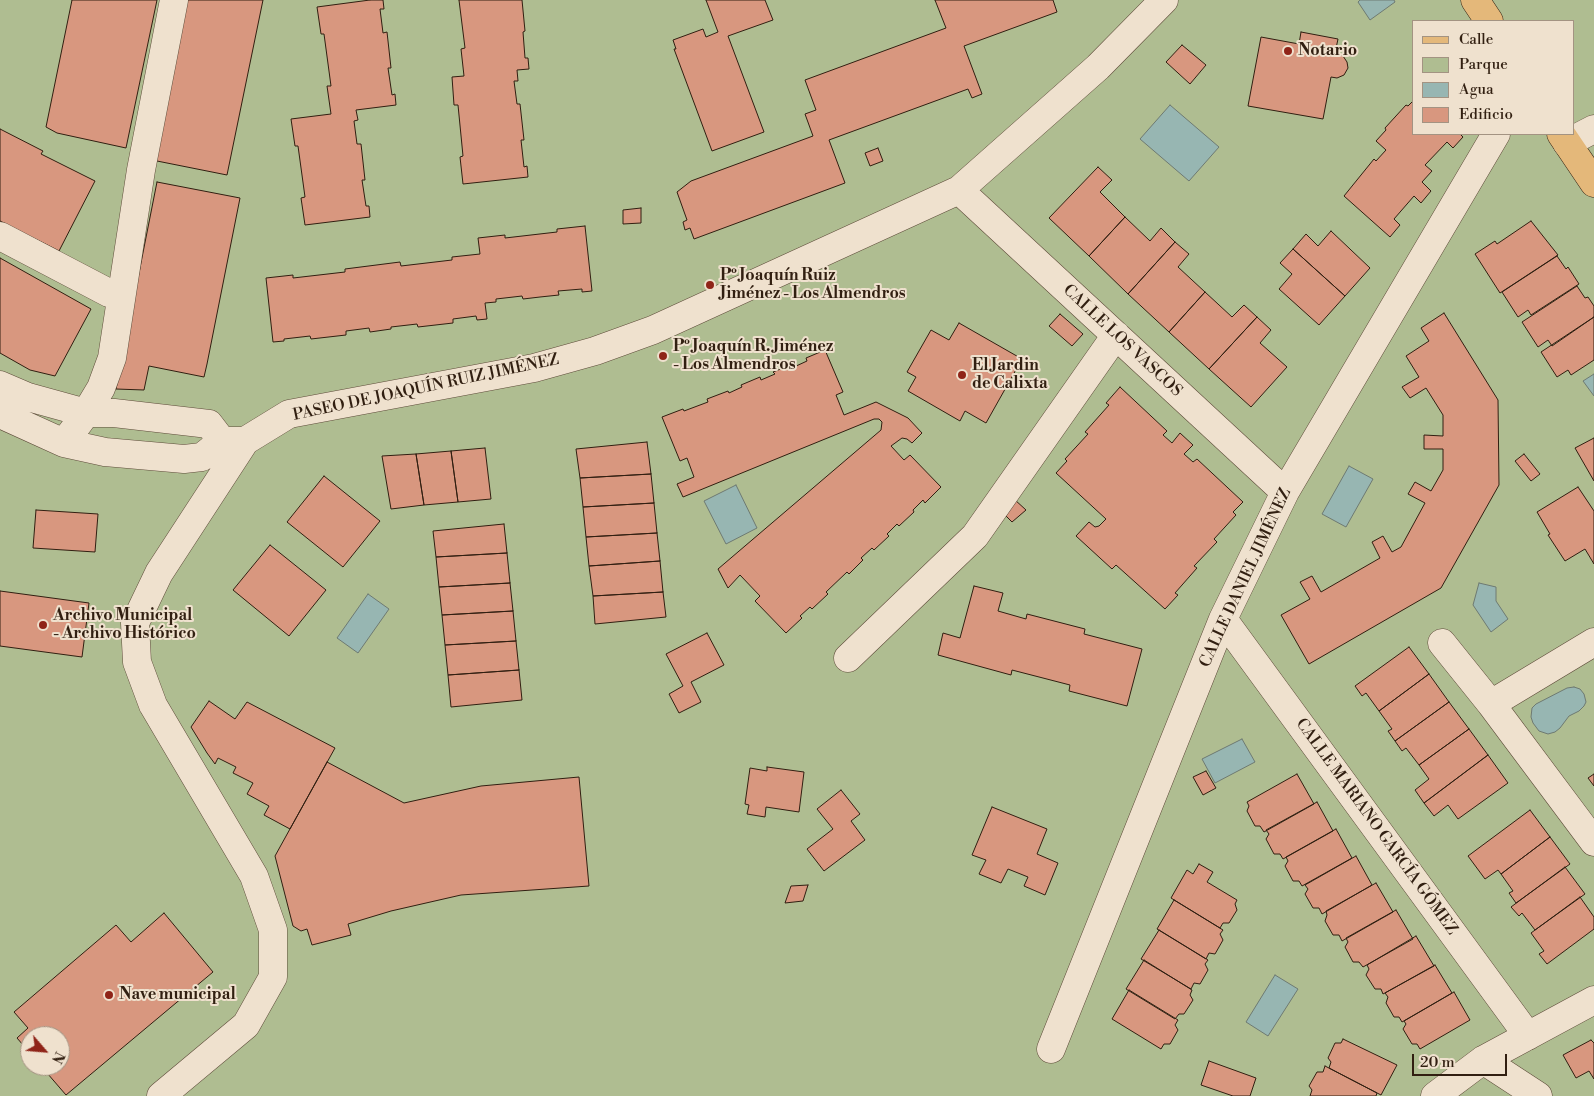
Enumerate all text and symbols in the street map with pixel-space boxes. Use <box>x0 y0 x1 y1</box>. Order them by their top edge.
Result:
legend <box>1412 20 1574 135</box>
text: Calle <box>1459 30 1493 49</box>
place label: Notario <box>1298 41 1357 61</box>
marker: Notario <box>1282 45 1294 57</box>
text: Parque <box>1459 55 1508 74</box>
text: Agua <box>1459 80 1494 99</box>
text: Edificio <box>1459 105 1513 124</box>
place label: Pº Joaquín Ruiz Jiménez - Los Almendros <box>720 266 906 304</box>
marker: Pº Joaquín Ruiz Jiménez - Los Almendros <box>704 279 716 291</box>
street label: CALLE LOS VASCOS <box>1058 281 1186 401</box>
place label: Pº Joaquín R. Jiménez - Los Almendros <box>673 337 833 375</box>
street label: PASEO DE JOAQUÍN RUIZ JIMÉNEZ <box>291 350 561 426</box>
marker: Pº Joaquín R. Jiménez - Los Almendros <box>657 350 669 362</box>
place label: El Jardin de Calixta <box>972 356 1048 394</box>
marker: El Jardin de Calixta <box>956 369 968 381</box>
street label: CALLE DANIEL JIMÉNEZ <box>1196 485 1296 671</box>
place label: Archivo Municipal - Archivo Histórico <box>53 606 196 644</box>
marker: Archivo Municipal - Archivo Histórico <box>37 619 49 631</box>
street label: CALLE MARIANO GARCÍA GÓMEZ <box>1291 715 1461 939</box>
place label: Nave municipal <box>119 985 236 1005</box>
marker: Nave municipal <box>103 989 115 1001</box>
north arrow <box>20 1026 70 1076</box>
scale bar <box>1414 1044 1509 1076</box>
text: N <box>47 1048 68 1066</box>
text: 20 m <box>1420 1053 1455 1072</box>

